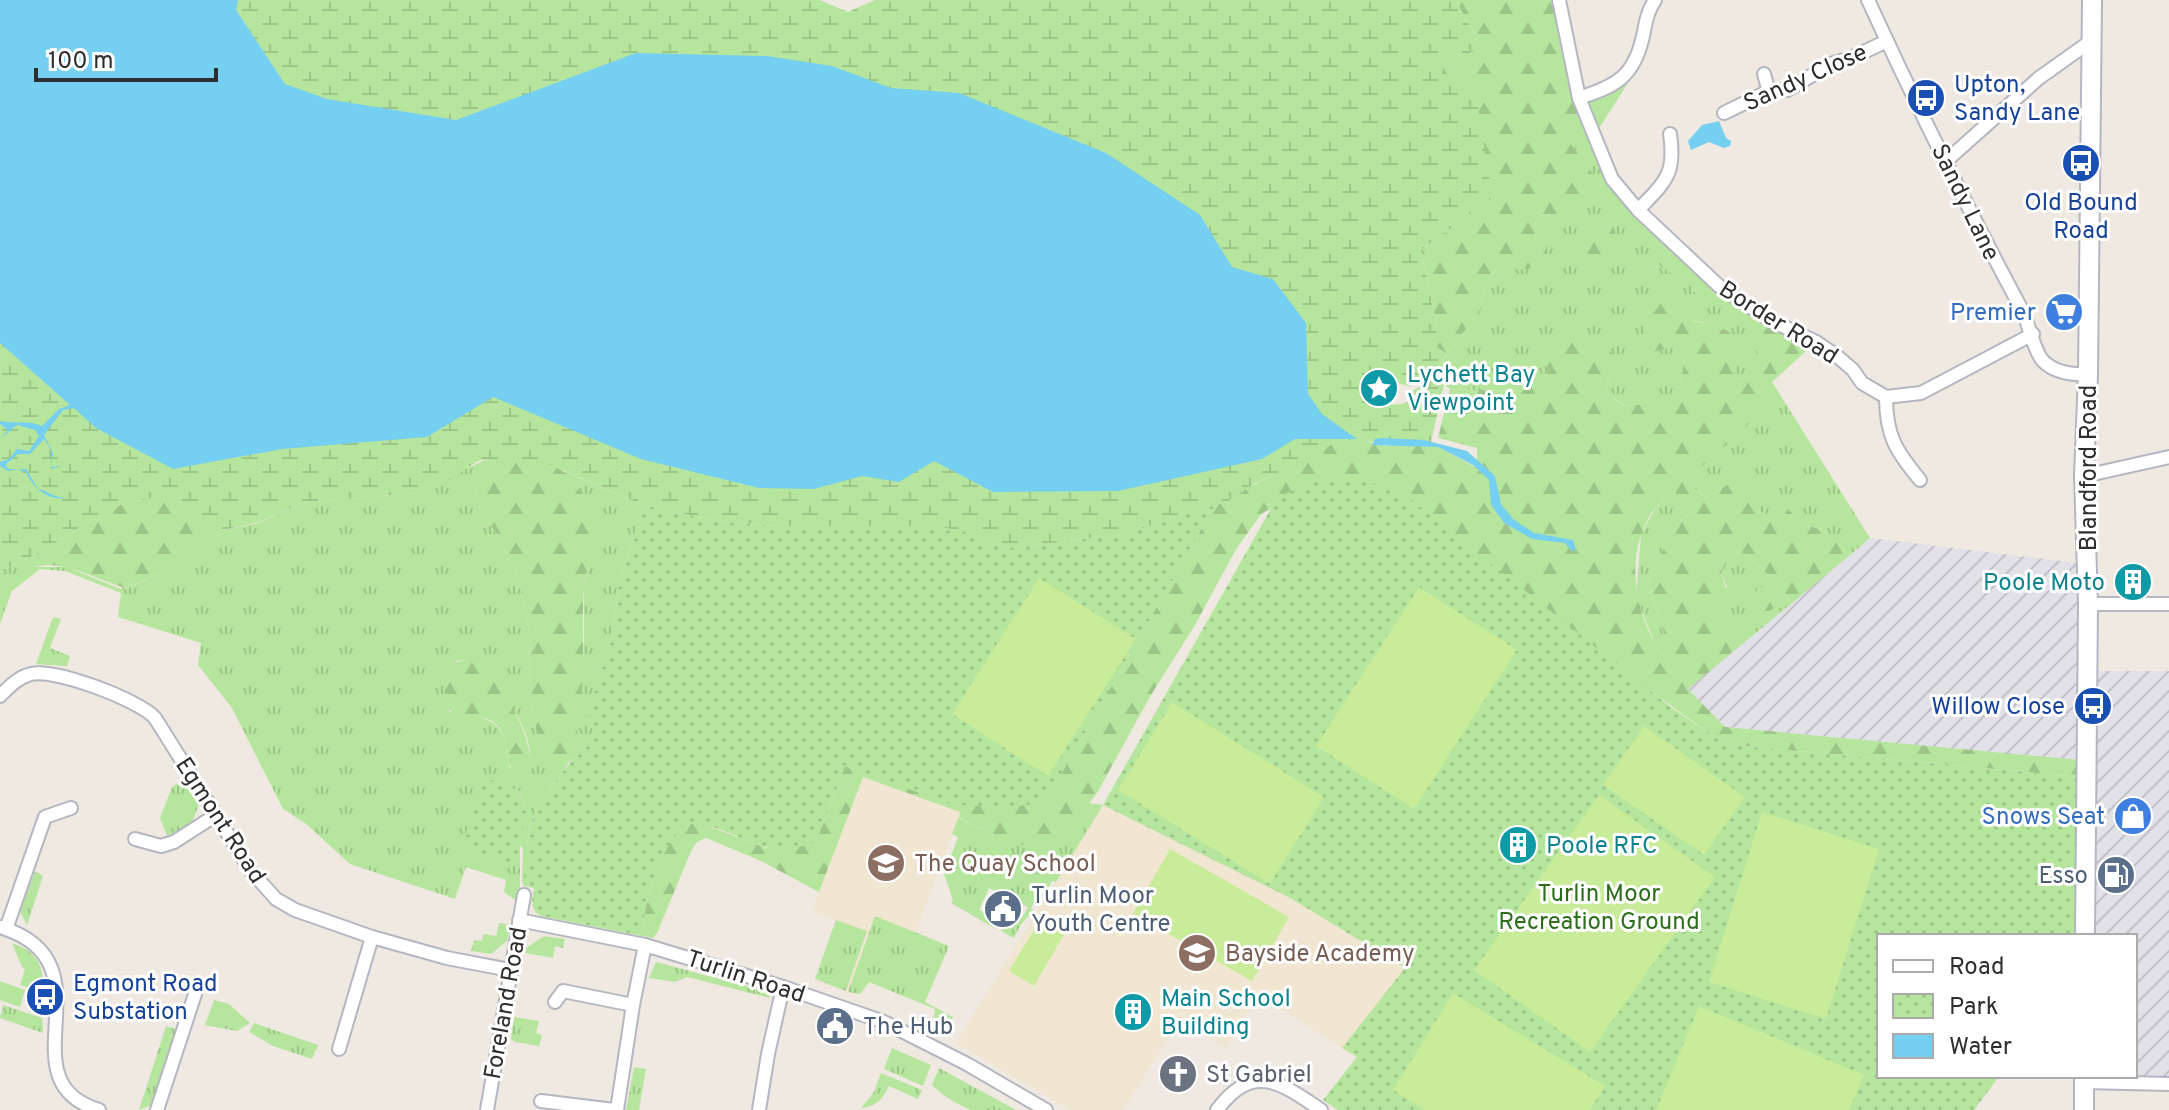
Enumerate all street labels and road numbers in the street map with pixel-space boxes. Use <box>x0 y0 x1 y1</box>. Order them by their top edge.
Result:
street label: Sandy Close <box>1739 38 1872 119</box>
street label: Sandy Lane <box>1923 140 2005 266</box>
street label: Border Road <box>1713 275 1843 372</box>
street label: Blandford Road <box>2075 385 2105 551</box>
street label: Egmont Road <box>167 752 271 890</box>
street label: Foreland Road <box>479 925 535 1082</box>
street label: Turlin Road <box>682 945 809 1011</box>

